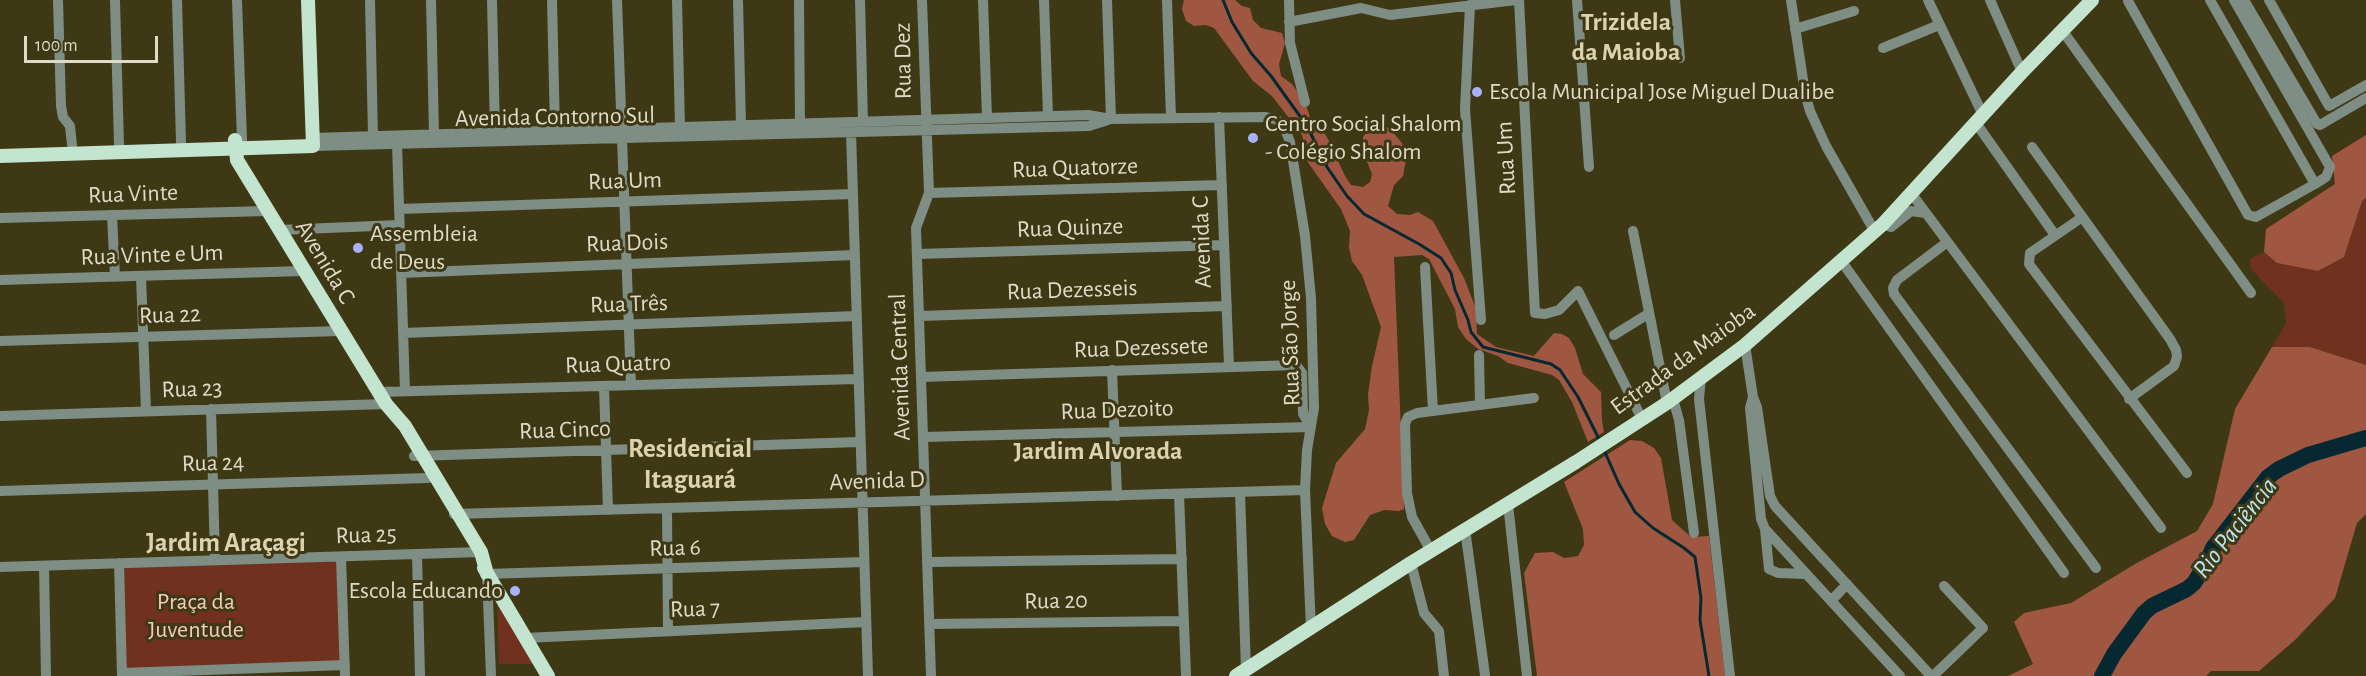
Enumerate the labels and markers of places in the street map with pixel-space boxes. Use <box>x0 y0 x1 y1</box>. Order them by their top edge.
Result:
place label: Escola Municipal Jose Miguel Dualibe <box>1489 78 1835 106</box>
marker: Escola Municipal Jose Miguel Dualibe <box>1470 85 1484 99</box>
place label: Centro Social Shalom - Colégio Shalom <box>1265 110 1462 166</box>
marker: Centro Social Shalom - Colégio Shalom <box>1246 131 1260 145</box>
place label: Assembleia de Deus <box>370 220 478 276</box>
marker: Assembleia de Deus <box>351 241 365 255</box>
place label: Escola Educando <box>349 577 503 605</box>
marker: Escola Educando <box>508 584 522 598</box>

